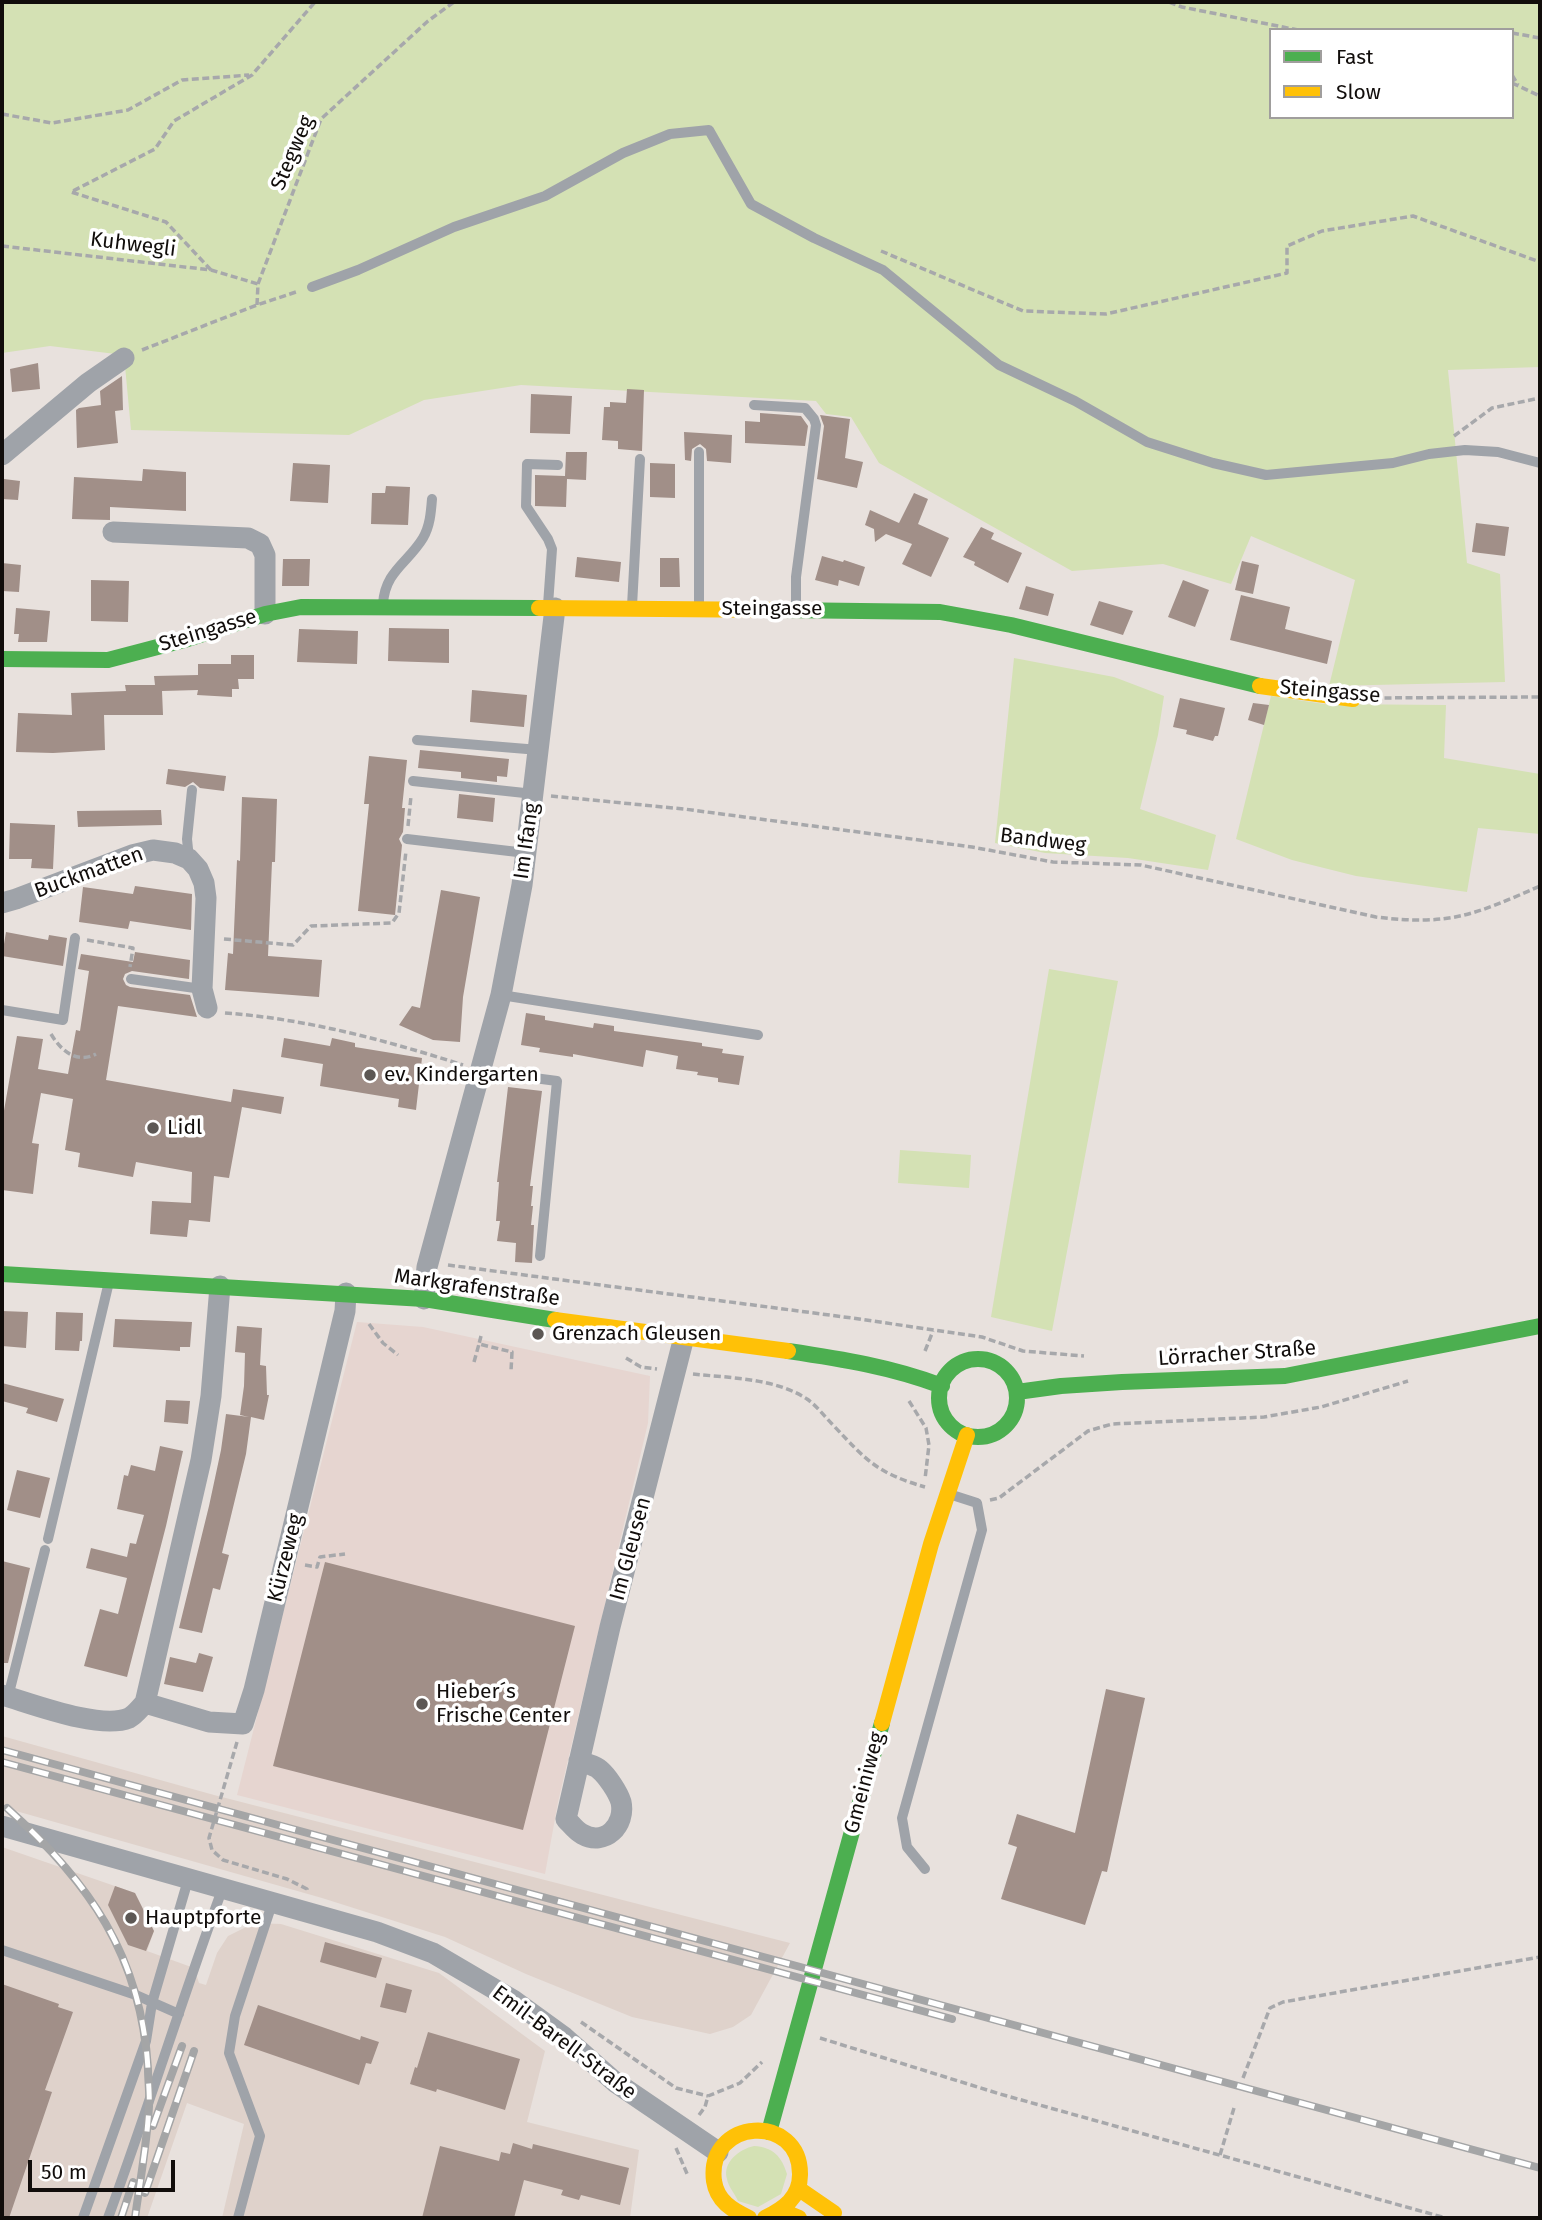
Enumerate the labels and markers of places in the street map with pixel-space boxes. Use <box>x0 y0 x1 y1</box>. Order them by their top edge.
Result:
place label: ev. Kindergarten <box>384 1062 539 1088</box>
marker: ev. Kindergarten <box>362 1067 378 1083</box>
place label: Lidl <box>167 1115 202 1141</box>
marker: Lidl <box>145 1120 161 1136</box>
place label: Grenzach Gleusen <box>552 1321 721 1347</box>
marker: Grenzach Gleusen <box>530 1326 546 1342</box>
place label: Hieber´s Frische Center <box>436 1679 571 1729</box>
marker: Hieber´s Frische Center <box>414 1696 430 1712</box>
place label: Hauptpforte <box>145 1905 261 1931</box>
marker: Hauptpforte <box>123 1910 139 1926</box>

